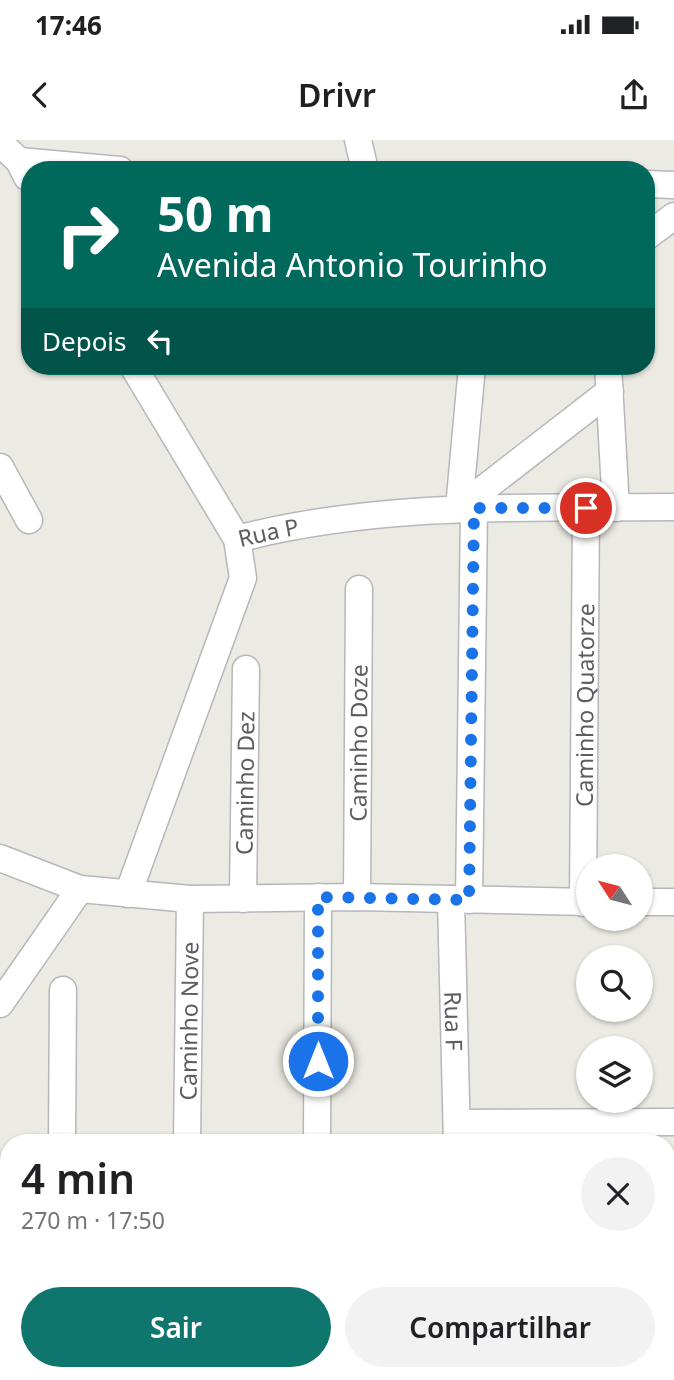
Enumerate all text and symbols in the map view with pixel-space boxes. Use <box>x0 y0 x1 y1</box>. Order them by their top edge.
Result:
text: 17:46 <box>35 7 102 43</box>
text: Drivr <box>298 73 376 116</box>
icon: back <box>21 76 59 114</box>
icon: share <box>615 76 653 114</box>
text: 50 m <box>157 180 274 246</box>
icon: right <box>42 189 133 280</box>
text: Avenida Antonio Tourinho <box>157 243 548 286</box>
icon: left <box>141 322 179 360</box>
text: Depois <box>42 323 127 359</box>
pin <box>556 478 616 538</box>
icon: arrive <box>567 489 605 527</box>
street label: Rua P <box>234 510 301 554</box>
street label: Caminho Quatorze <box>568 603 601 807</box>
street label: Caminho Doze <box>341 664 375 822</box>
street label: Caminho Dez <box>228 711 261 855</box>
north arrow <box>576 854 653 931</box>
map controls <box>576 854 653 1113</box>
street label: Caminho Nove <box>172 941 205 1101</box>
button: search <box>576 945 653 1022</box>
street label: Rua F <box>437 991 471 1051</box>
position arrow <box>281 1024 355 1098</box>
button: layers <box>576 1036 653 1113</box>
text: 4 min <box>21 1149 135 1206</box>
button: close <box>581 1157 655 1231</box>
text: 270 m · 17:50 <box>21 1204 165 1236</box>
button: Sair <box>21 1287 331 1367</box>
button: Compartilhar <box>345 1287 655 1367</box>

